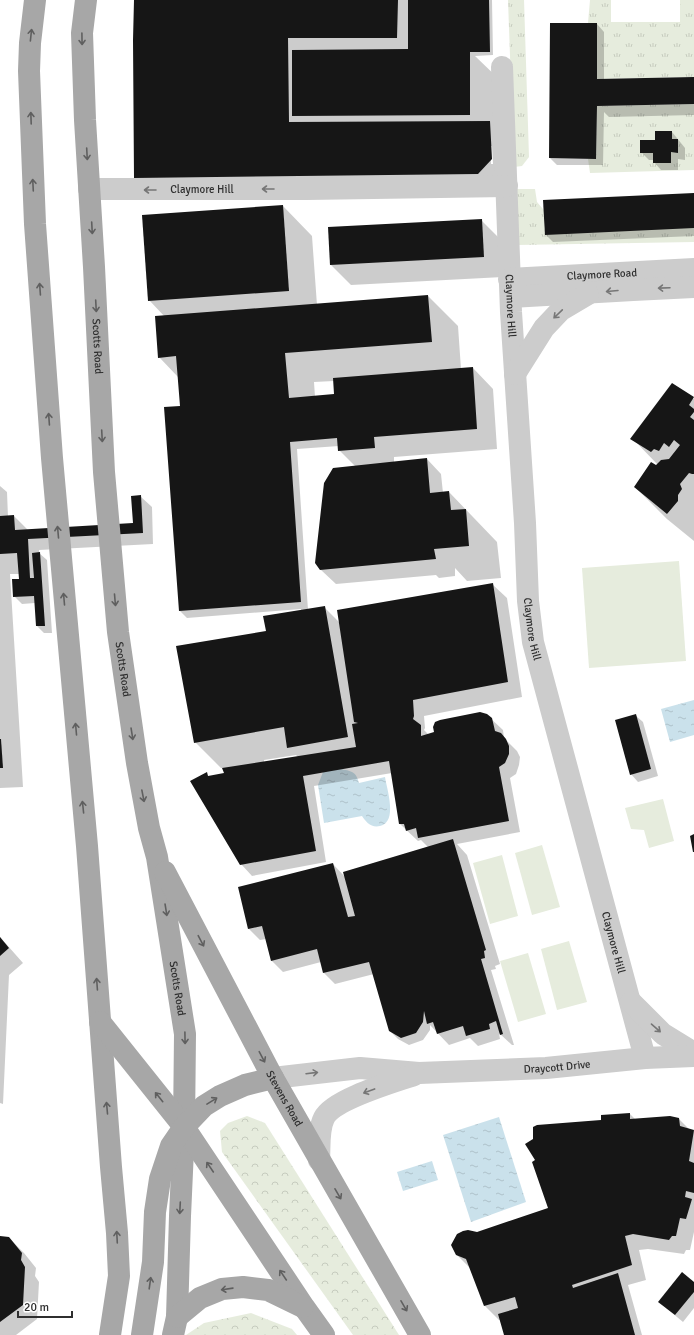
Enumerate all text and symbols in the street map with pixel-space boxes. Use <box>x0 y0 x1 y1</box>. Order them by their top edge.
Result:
one-way arrow <box>27 29 35 42</box>
one-way arrow <box>78 32 86 45</box>
one-way arrow <box>27 112 34 125</box>
one-way arrow <box>84 147 91 160</box>
one-way arrow <box>30 179 37 192</box>
street label: Claymore Hill <box>170 183 234 196</box>
one-way arrow <box>262 185 275 193</box>
one-way arrow <box>144 186 157 194</box>
one-way arrow <box>88 221 95 234</box>
street label: Claymore Road <box>566 266 638 283</box>
street label: Claymore Hill <box>503 274 519 338</box>
one-way arrow <box>36 283 43 296</box>
one-way arrow <box>658 285 671 292</box>
one-way arrow <box>606 288 619 295</box>
one-way arrow <box>92 299 99 312</box>
one-way arrow <box>553 309 563 318</box>
street label: Scotts Road <box>90 318 105 375</box>
one-way arrow <box>46 413 53 426</box>
one-way arrow <box>98 429 106 442</box>
one-way arrow <box>55 526 62 539</box>
one-way arrow <box>61 593 68 606</box>
one-way arrow <box>112 593 119 606</box>
street label: Claymore Hill <box>521 597 544 662</box>
street label: Scotts Road <box>112 641 133 698</box>
one-way arrow <box>72 723 79 736</box>
one-way arrow <box>128 727 136 740</box>
one-way arrow <box>139 789 147 802</box>
one-way arrow <box>79 801 87 814</box>
one-way arrow <box>162 903 170 916</box>
street label: Claymore Hill <box>599 910 628 975</box>
one-way arrow <box>198 935 206 947</box>
street label: Scotts Road <box>167 960 188 1017</box>
one-way arrow <box>94 978 101 991</box>
one-way arrow <box>651 1023 662 1032</box>
one-way arrow <box>181 1031 188 1044</box>
one-way arrow <box>258 1051 266 1063</box>
street label: Draycott Drive <box>523 1058 591 1076</box>
street label: Stevens Road <box>263 1068 305 1129</box>
one-way arrow <box>305 1069 318 1077</box>
one-way arrow <box>364 1088 376 1096</box>
one-way arrow <box>155 1091 164 1102</box>
one-way arrow <box>206 1097 217 1105</box>
one-way arrow <box>103 1102 111 1115</box>
one-way arrow <box>206 1162 214 1173</box>
one-way arrow <box>335 1188 343 1200</box>
one-way arrow <box>176 1201 184 1214</box>
one-way arrow <box>114 1231 121 1244</box>
one-way arrow <box>278 1269 286 1281</box>
one-way arrow <box>147 1277 154 1290</box>
one-way arrow <box>221 1285 234 1293</box>
scale bar <box>18 1293 72 1319</box>
text: 20 m <box>24 1300 49 1315</box>
one-way arrow <box>400 1300 408 1312</box>

